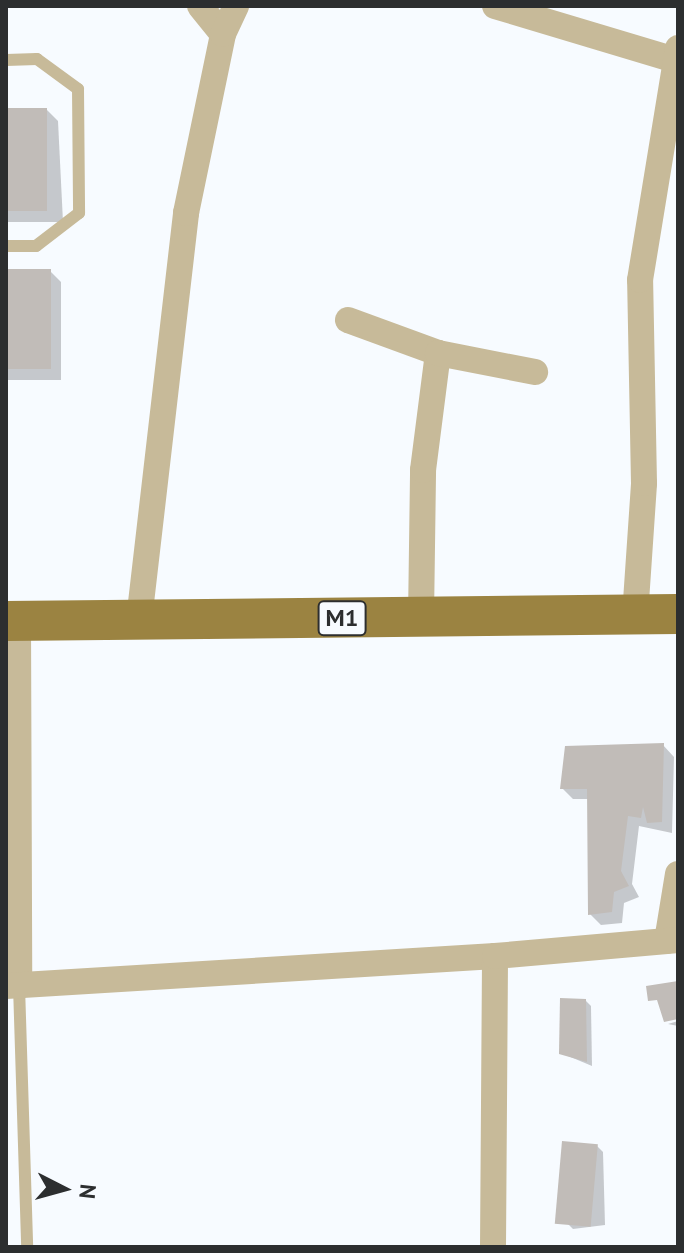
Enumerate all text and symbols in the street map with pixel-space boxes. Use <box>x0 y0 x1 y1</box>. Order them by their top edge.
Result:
road number: M1 <box>316 598 368 638</box>
north arrow <box>24 1149 104 1229</box>
text: N <box>73 1183 103 1200</box>

